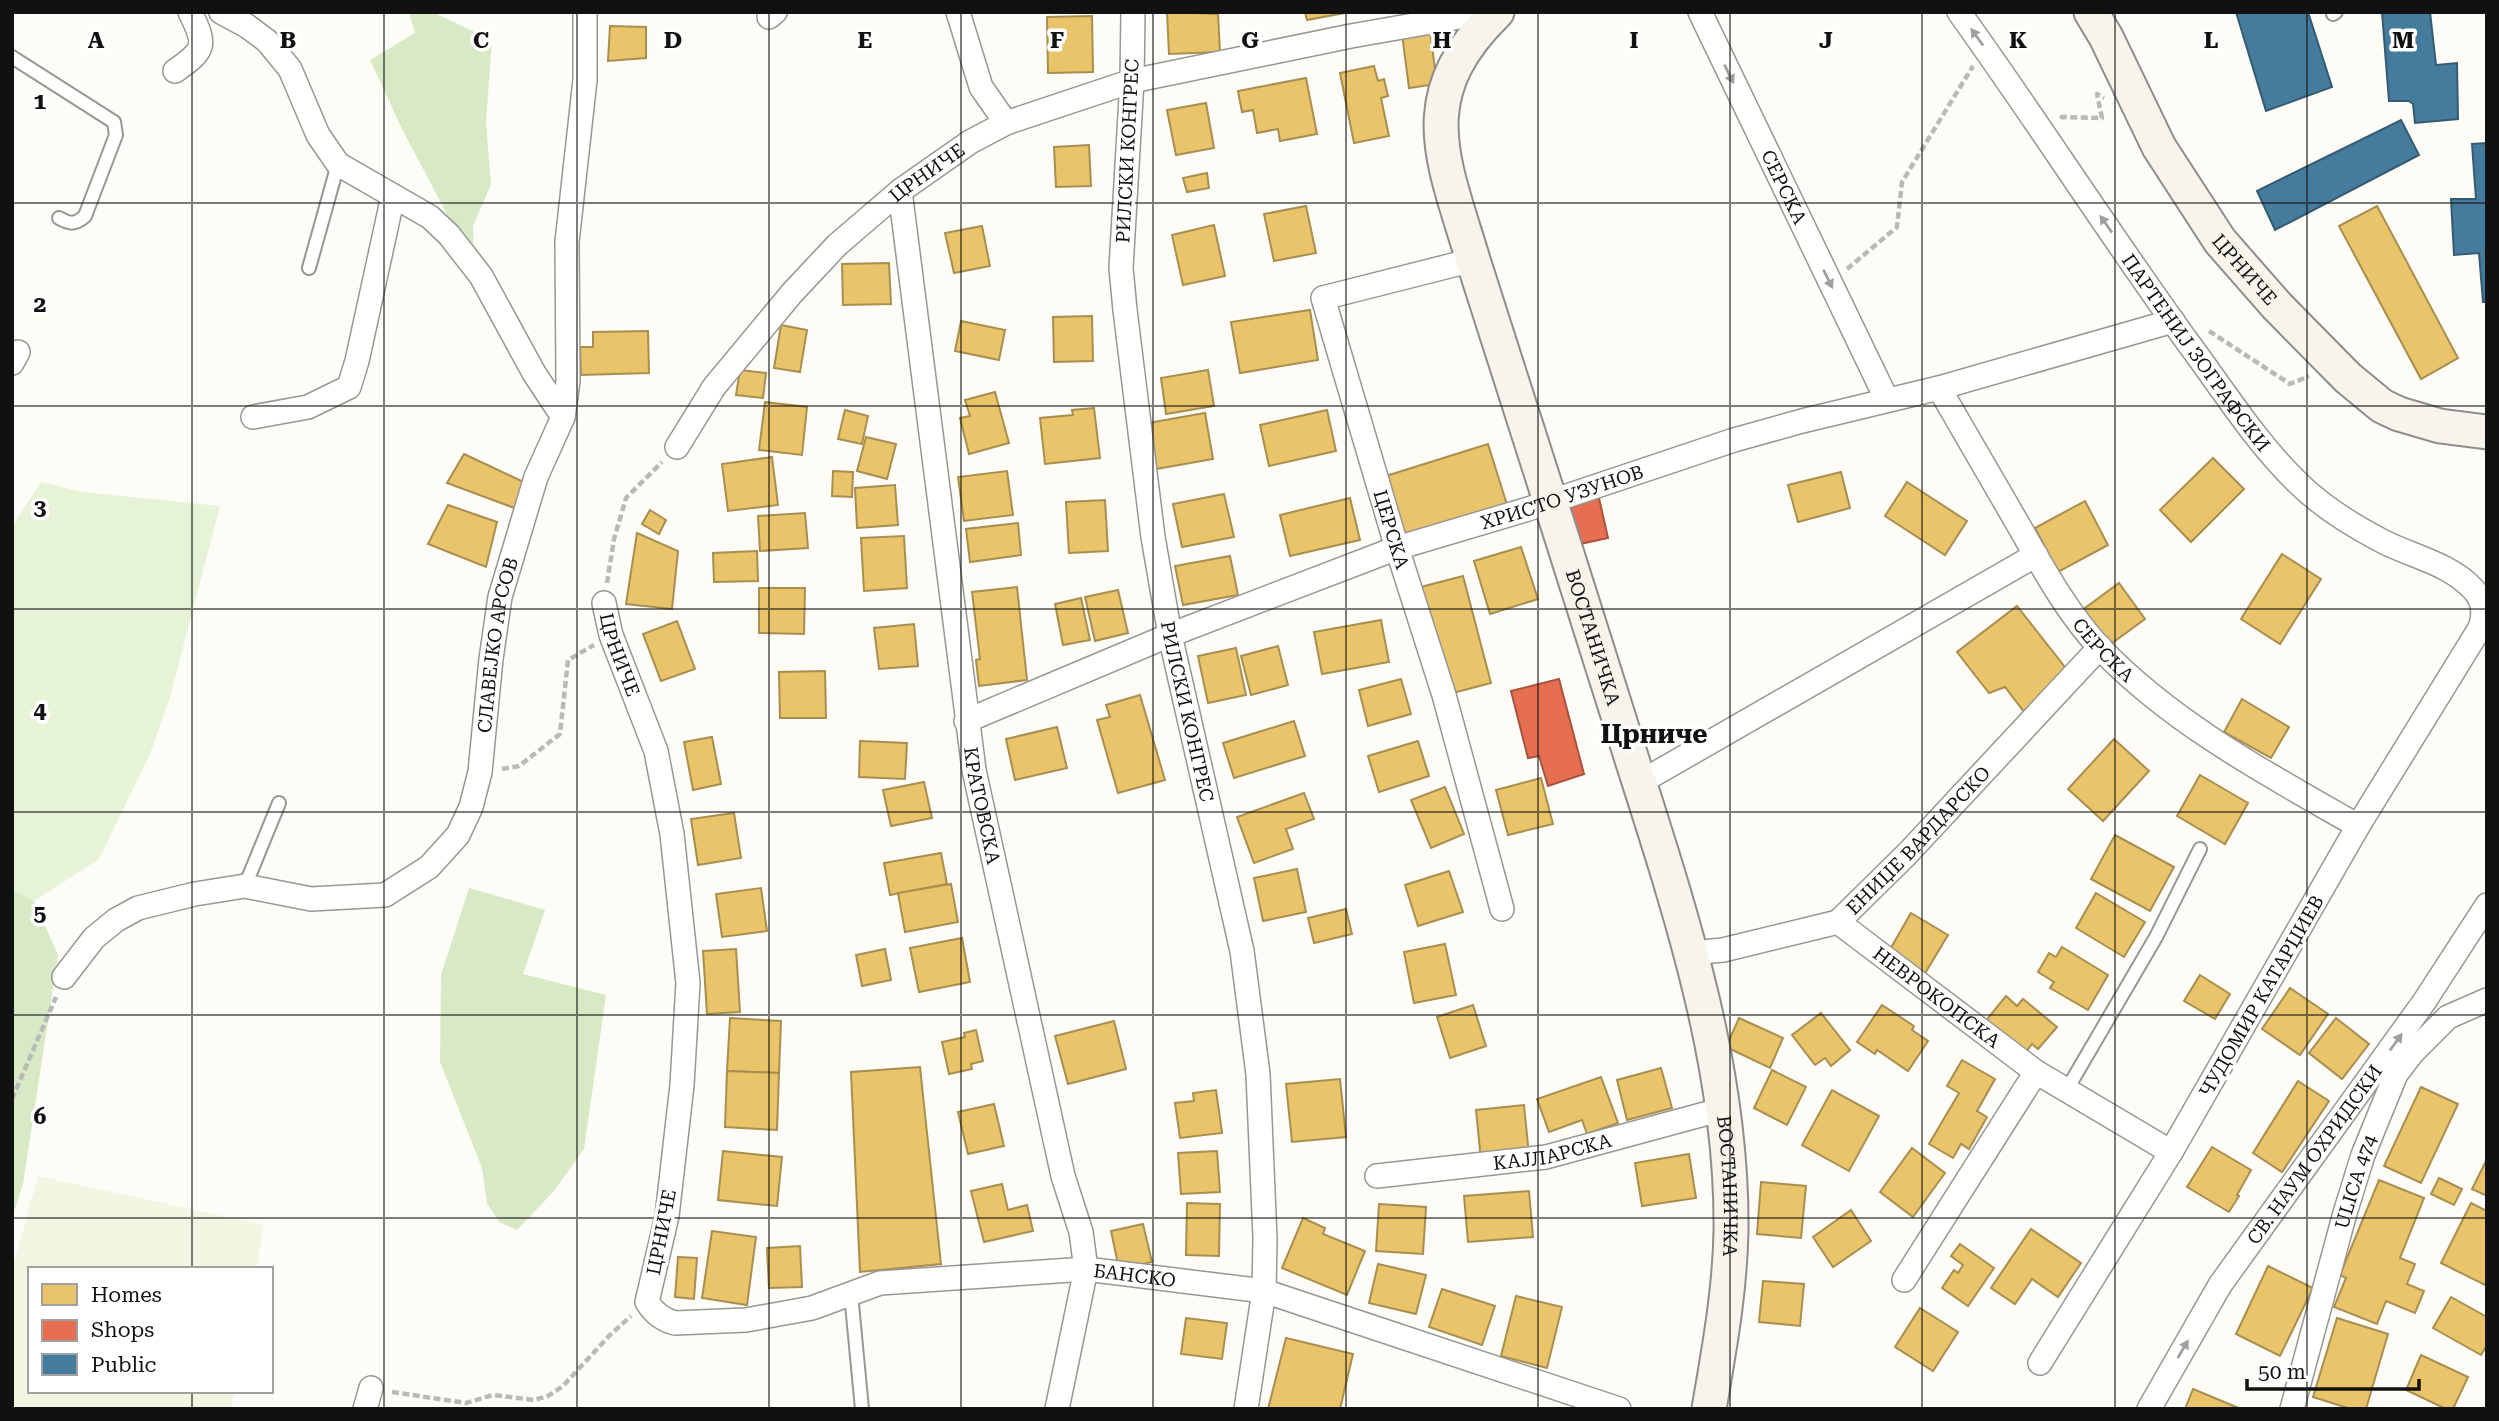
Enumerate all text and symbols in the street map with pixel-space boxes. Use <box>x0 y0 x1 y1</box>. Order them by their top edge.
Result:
text: A <box>88 27 105 54</box>
text: B <box>280 27 296 54</box>
text: C <box>473 27 489 54</box>
text: D <box>664 27 682 54</box>
text: E <box>858 27 872 54</box>
text: F <box>1050 27 1064 54</box>
text: G <box>1241 27 1259 54</box>
text: H <box>1433 27 1452 54</box>
text: I <box>1629 27 1639 54</box>
text: J <box>1819 27 1833 54</box>
text: K <box>2009 27 2027 54</box>
text: L <box>2204 27 2218 54</box>
text: M <box>2392 27 2414 54</box>
one-way arrow <box>1970 28 1984 46</box>
street label: РИЛСКИ КОНГРЕС <box>1111 58 1144 244</box>
one-way arrow <box>1723 64 1735 84</box>
text: 1 <box>34 88 47 115</box>
street label: ЦРНИЧЕ <box>885 138 969 207</box>
street label: СЕРСКА <box>1756 146 1812 228</box>
one-way arrow <box>2099 215 2113 233</box>
street label: ЦРНИЧЕ <box>2207 229 2282 310</box>
street label: ПАРТЕНИЈ ЗОГРАФСКИ <box>2117 250 2275 456</box>
one-way arrow <box>1822 269 1834 289</box>
text: 2 <box>34 291 46 318</box>
street label: ХРИСТО УЗУНОВ <box>1478 460 1646 535</box>
street label: ЦЕРСКА <box>1368 487 1414 573</box>
text: 3 <box>34 494 47 521</box>
street label: СЛАВЕЈКО АРСОВ <box>473 555 523 734</box>
street label: ВОСТАНИЧКА <box>1561 566 1625 709</box>
street label: ЦРНИЧЕ <box>595 611 645 700</box>
street label: СЕРСКА <box>2067 614 2139 688</box>
street label: РИЛСКИ КОНГРЕС <box>1156 619 1219 804</box>
text: 4 <box>34 697 47 724</box>
district label: Црниче <box>1600 719 1708 749</box>
street label: КРАТОВСКА <box>959 745 1005 867</box>
street label: ЕНИЏЕ ВАРДАРСКО <box>1842 761 1995 919</box>
street label: ЧУДОМИР КАТАРЏИЕВ <box>2194 891 2329 1101</box>
text: 5 <box>34 900 47 927</box>
street label: НЕВРОКОПСКА <box>1868 942 2005 1053</box>
one-way arrow <box>2388 1033 2402 1051</box>
street label: СВ. НАУМ ОХРИДСКИ <box>2242 1060 2387 1249</box>
text: 6 <box>34 1103 47 1130</box>
street label: ВОСТАНИЧКА <box>1712 1114 1742 1258</box>
street label: КАЈЛАРСКА <box>1492 1129 1615 1175</box>
street label: ULICA 474 <box>2330 1131 2382 1232</box>
street label: ЦРНИЧЕ <box>642 1187 681 1277</box>
street label: БАНСКО <box>1092 1259 1177 1292</box>
legend <box>28 1267 273 1393</box>
text: Homes <box>91 1283 162 1307</box>
text: Shops <box>91 1318 154 1342</box>
one-way arrow <box>2177 1340 2189 1359</box>
scale bar <box>2247 1348 2418 1392</box>
text: Public <box>91 1353 157 1377</box>
text: 50 m <box>2258 1360 2306 1384</box>

